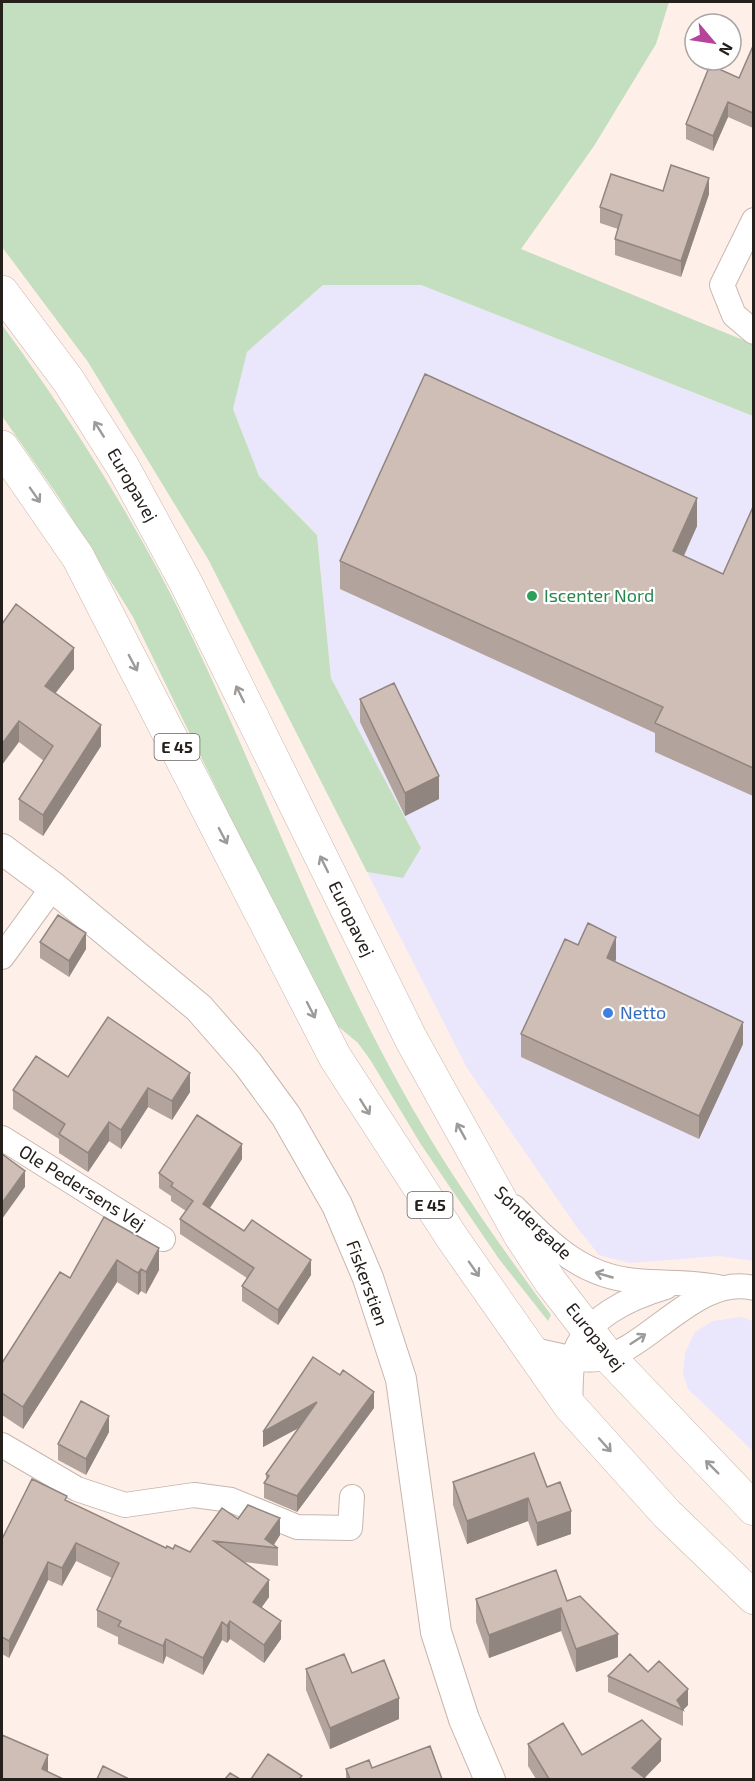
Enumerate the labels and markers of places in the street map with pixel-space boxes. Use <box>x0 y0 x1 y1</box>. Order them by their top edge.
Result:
place label: Iscenter Nord <box>544 584 654 606</box>
marker: Iscenter Nord <box>525 589 539 603</box>
place label: Netto <box>620 1001 666 1023</box>
marker: Netto <box>601 1006 615 1020</box>

